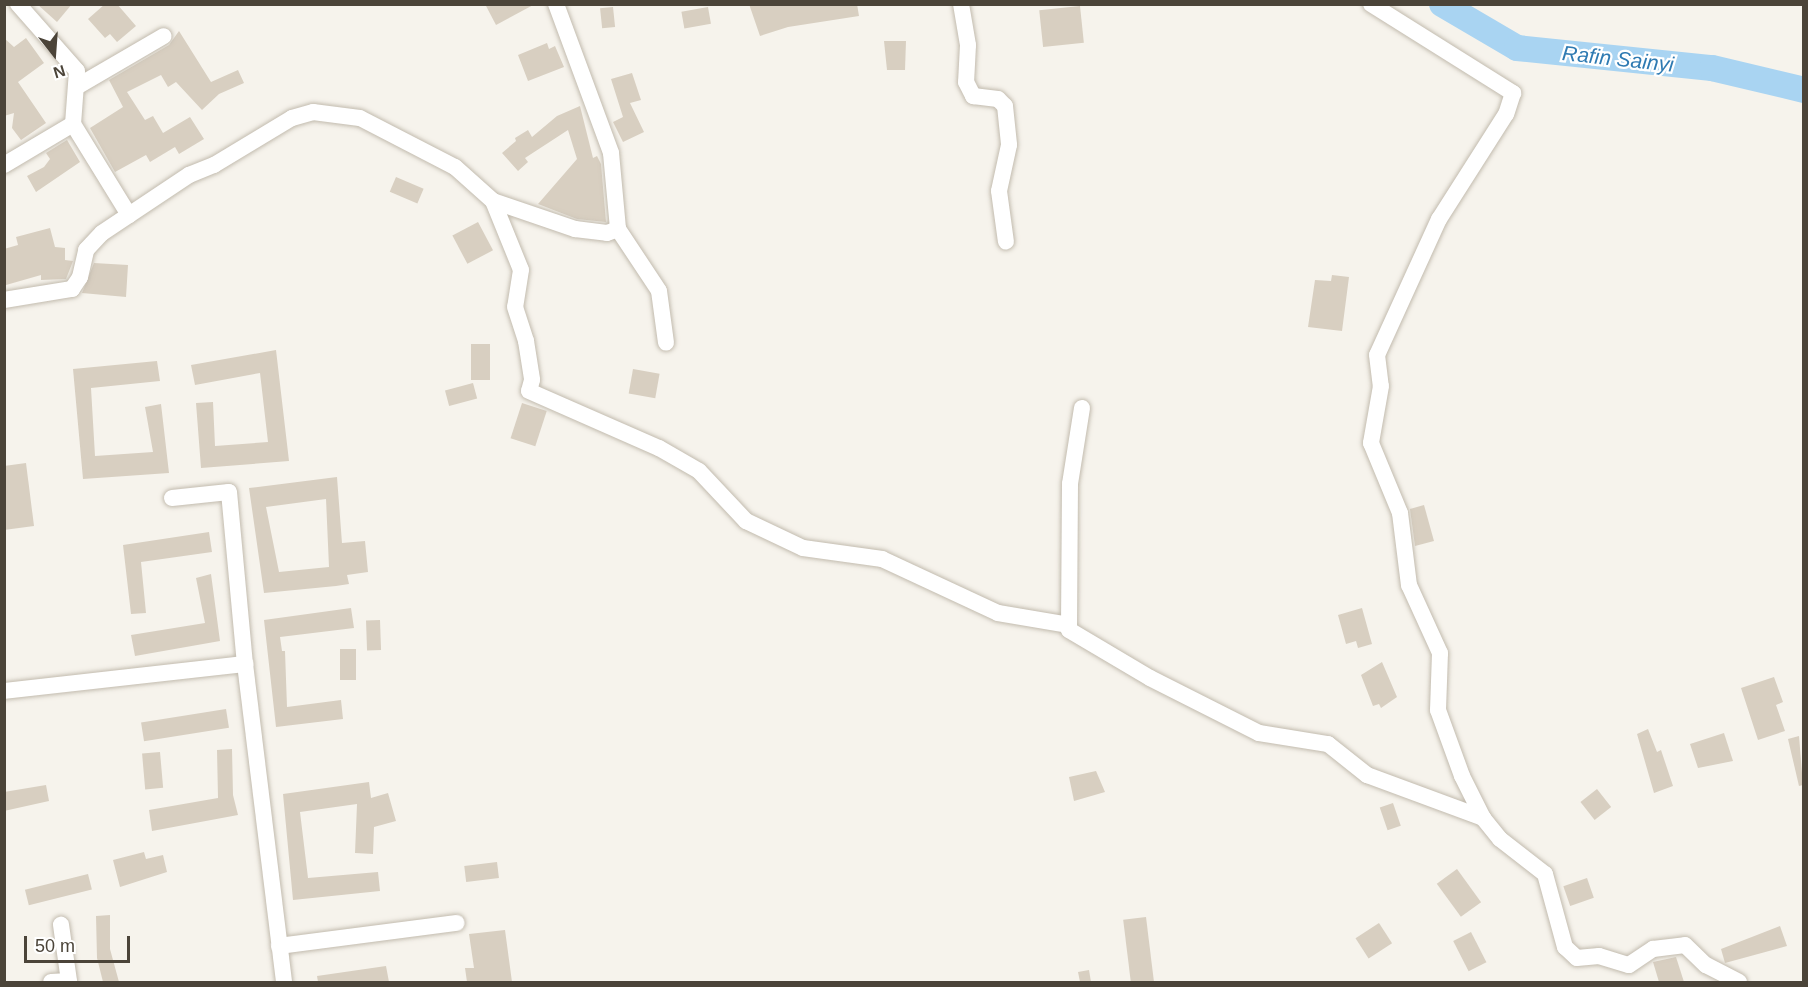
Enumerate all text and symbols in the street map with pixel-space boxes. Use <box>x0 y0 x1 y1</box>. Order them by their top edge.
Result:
north arrow <box>24 24 84 84</box>
water label: Rafin Sainyi <box>1561 41 1675 77</box>
text: N <box>51 62 67 82</box>
scale bar <box>27 924 134 962</box>
text: 50 m <box>35 936 75 956</box>

